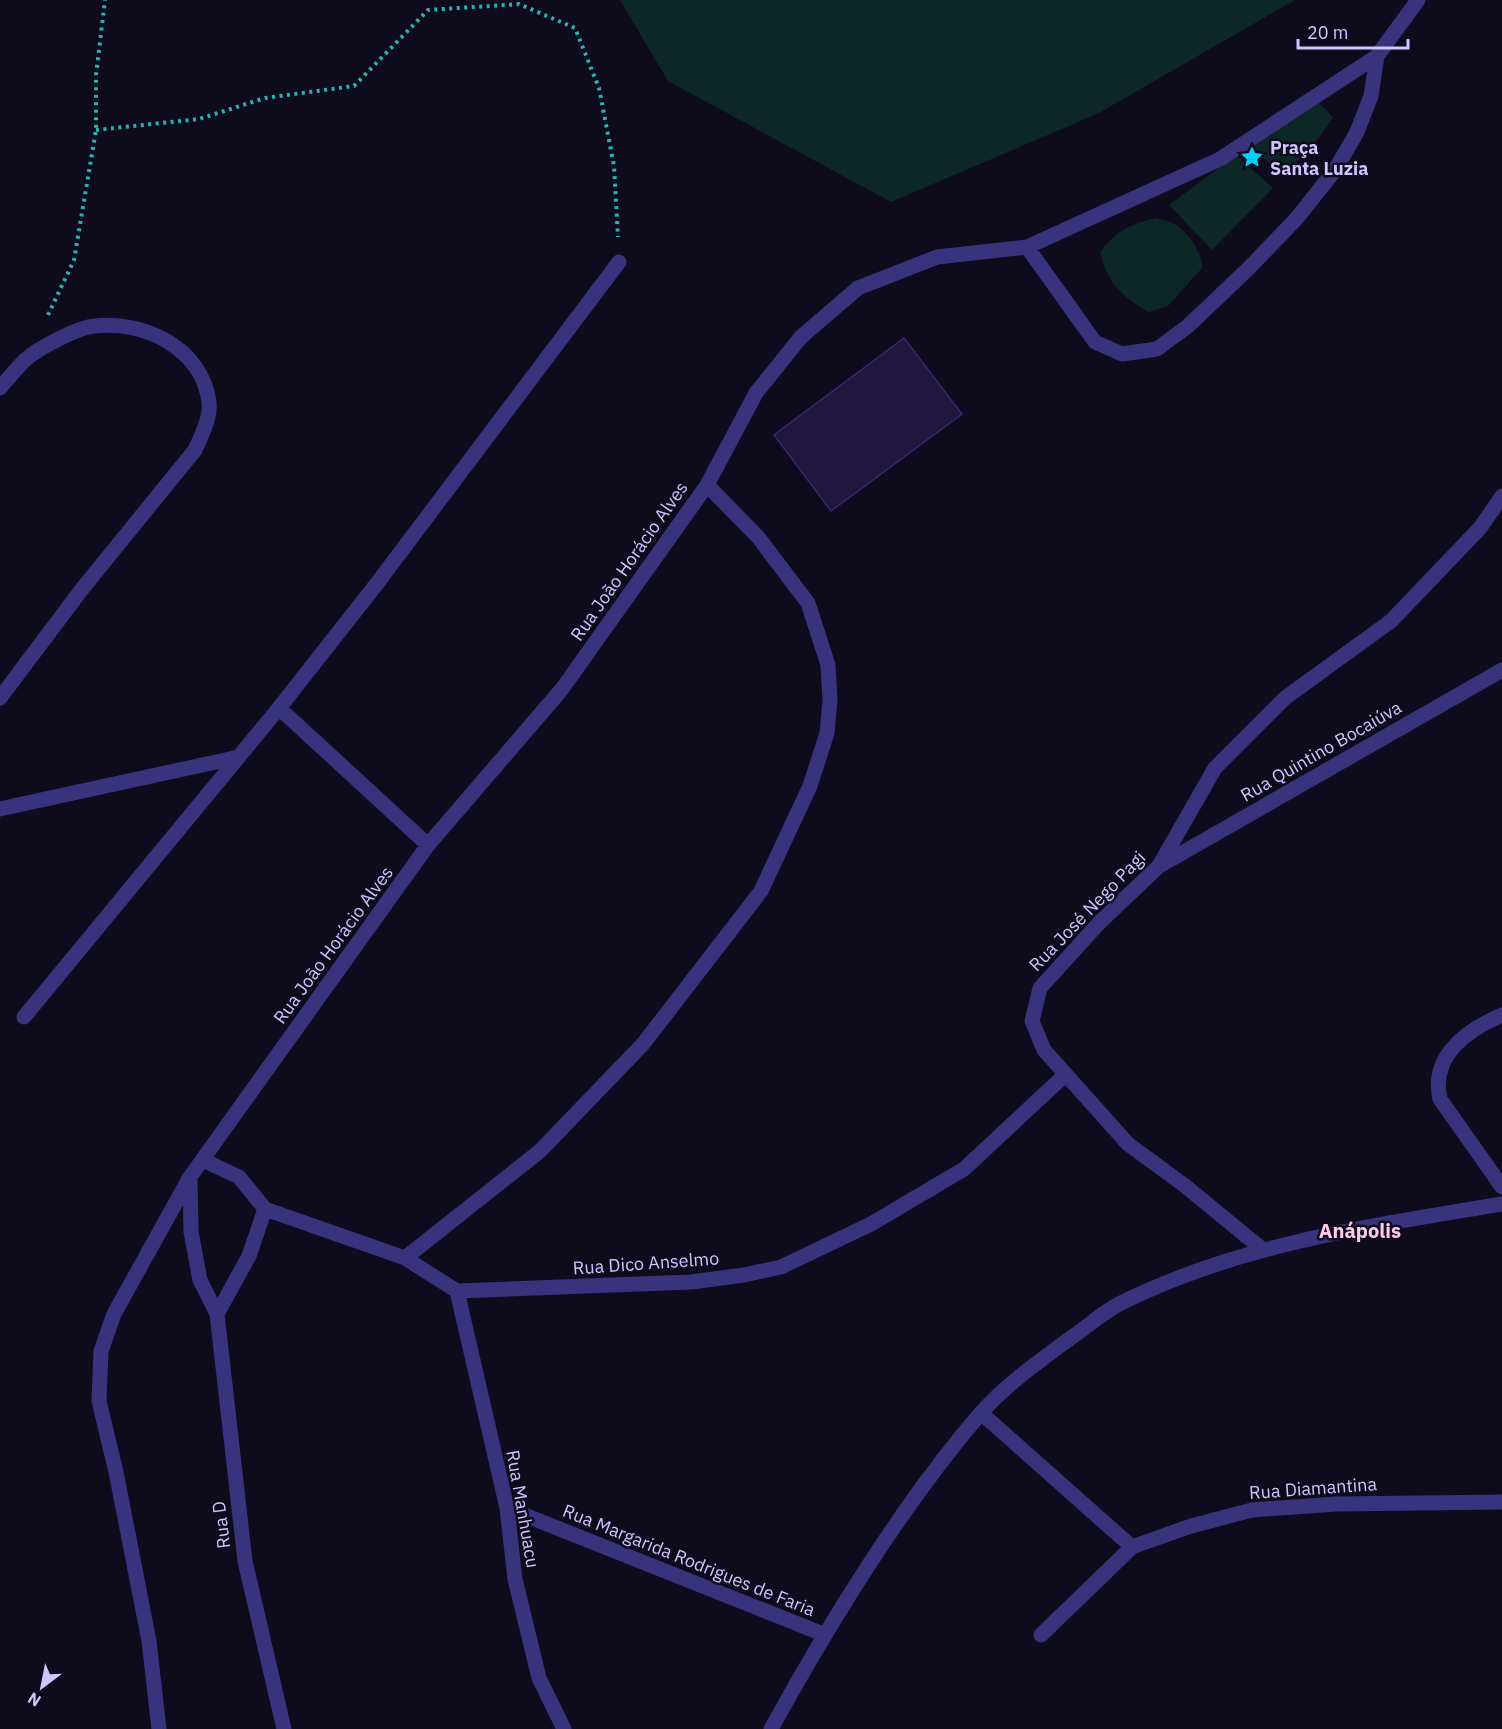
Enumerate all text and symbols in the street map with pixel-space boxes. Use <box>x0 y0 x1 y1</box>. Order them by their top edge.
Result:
scale bar <box>1298 12 1408 50</box>
text: 20 m <box>1307 21 1349 44</box>
place label: Praça Santa Luzia <box>1270 136 1368 180</box>
place icon: Praça Santa Luzia <box>1239 144 1265 170</box>
street label: Rua João Horácio Alves <box>565 477 693 645</box>
street label: Rua Quintino Bocaiúva <box>1236 695 1406 807</box>
street label: Rua José Nego Pagi <box>1024 846 1150 976</box>
street label: Rua João Horácio Alves <box>268 862 398 1028</box>
district label: Anápolis <box>1319 1217 1401 1244</box>
street label: Rua Dico Anselmo <box>572 1246 720 1280</box>
street label: Rua Manhuacu <box>501 1448 545 1570</box>
street label: Rua Diamantina <box>1248 1472 1378 1504</box>
street label: Rua Margarida Rodrigues de Faria <box>559 1499 819 1621</box>
street label: Rua D <box>207 1500 235 1550</box>
north arrow <box>12 1657 72 1717</box>
text: N <box>24 1688 44 1711</box>

